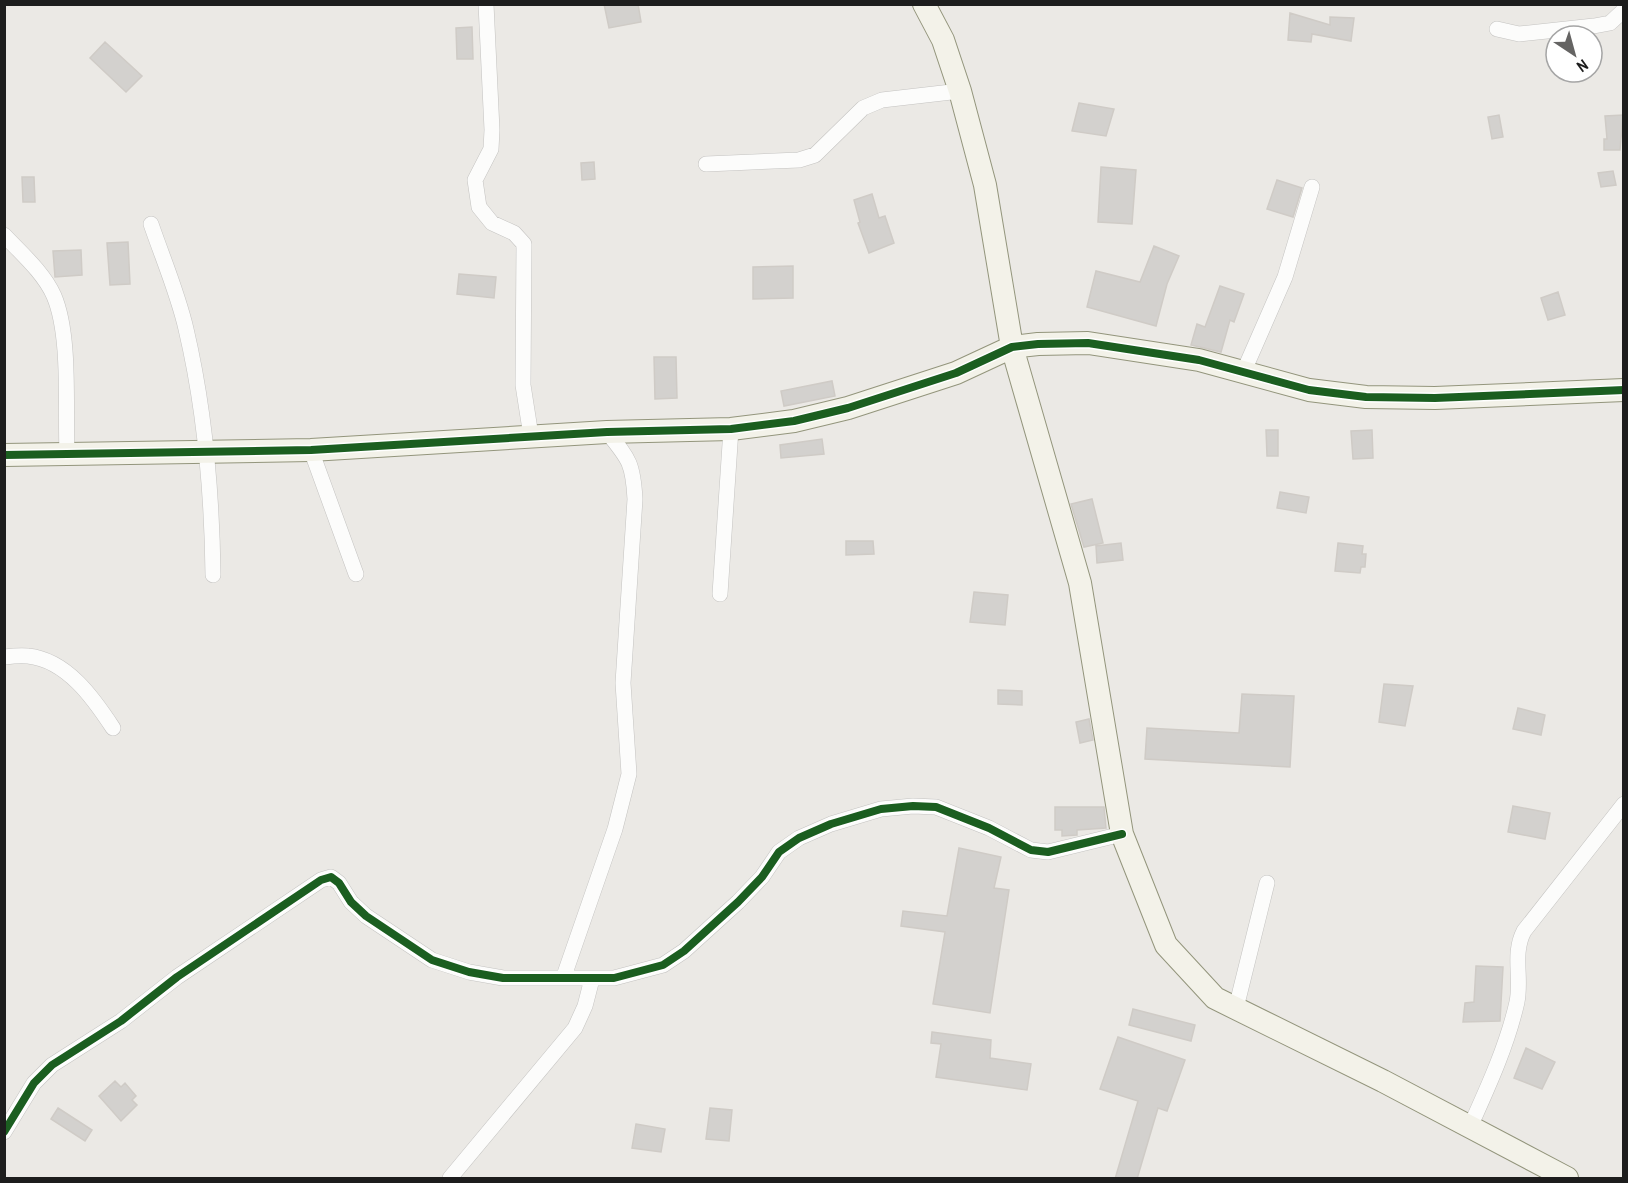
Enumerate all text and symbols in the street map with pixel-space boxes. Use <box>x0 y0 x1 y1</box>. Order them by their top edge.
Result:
north arrow <box>1544 24 1604 84</box>
text: N <box>1573 54 1593 78</box>

